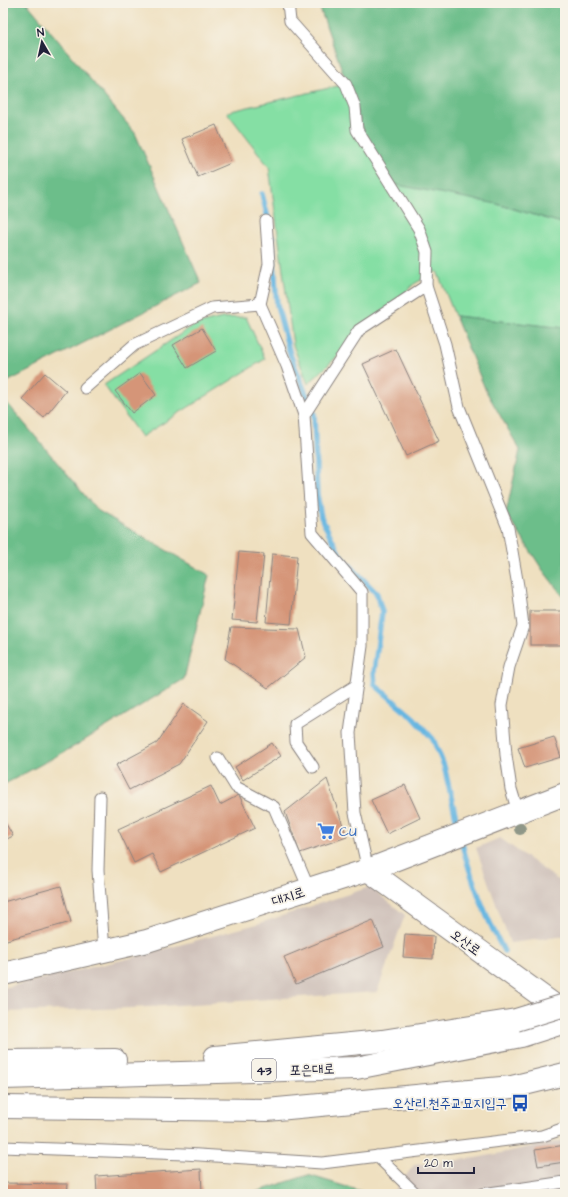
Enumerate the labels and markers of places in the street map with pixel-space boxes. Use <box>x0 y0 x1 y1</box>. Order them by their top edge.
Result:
supermarket icon: CU <box>316 821 336 841</box>
place label: CU <box>339 822 357 842</box>
bus stop icon: 오산리.천주교묘지입구 <box>510 1093 530 1113</box>
place label: 오산리.천주교묘지입구 <box>392 1094 507 1114</box>

